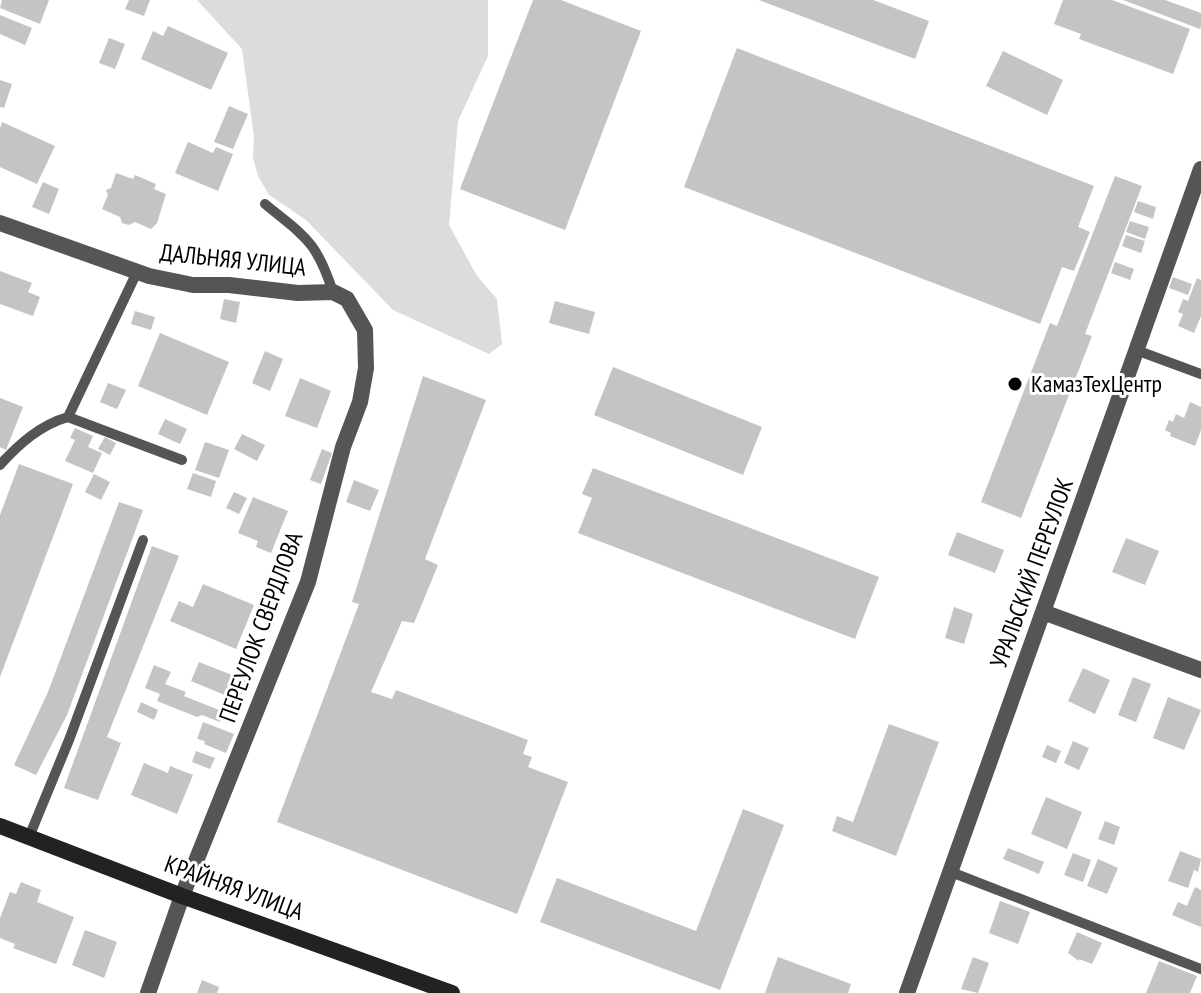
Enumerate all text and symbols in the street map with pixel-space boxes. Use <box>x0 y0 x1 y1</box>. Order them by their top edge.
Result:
street label: ДАЛЬНЯЯ УЛИЦА <box>158 236 308 283</box>
place label: КамазТехЦентр <box>1031 368 1162 399</box>
marker: КамазТехЦентр <box>1006 375 1024 393</box>
street label: УРАЛЬСКИЙ ПЕРЕУЛОК <box>983 474 1080 672</box>
street label: ПЕРЕУЛОК СВЕРДЛОВА <box>212 527 310 726</box>
street label: КРАЙНЯЯ УЛИЦА <box>160 848 308 927</box>

